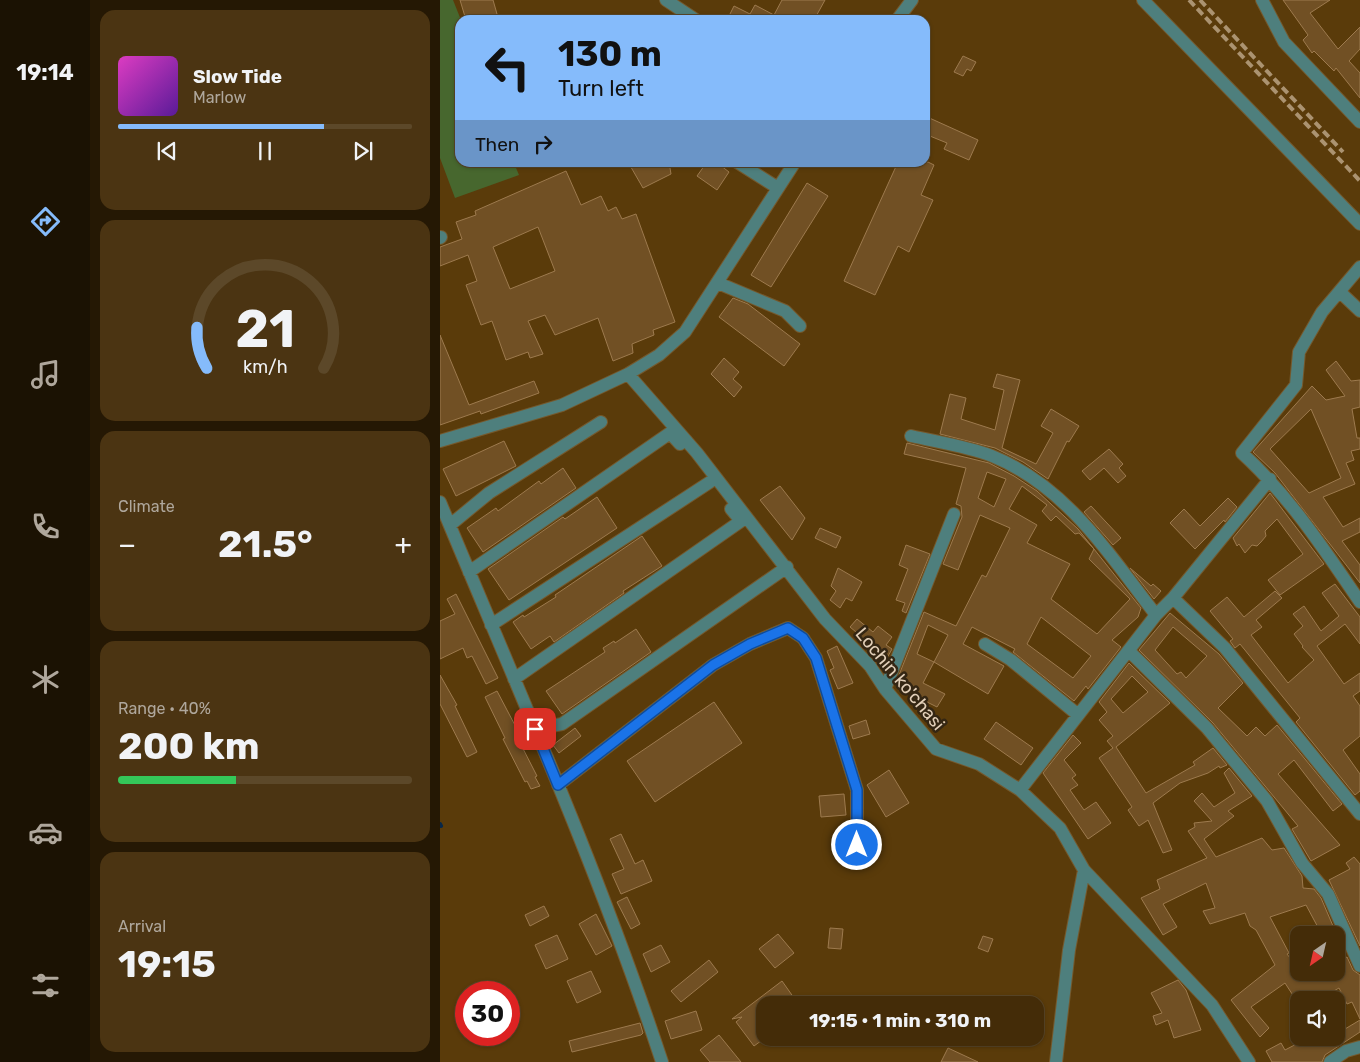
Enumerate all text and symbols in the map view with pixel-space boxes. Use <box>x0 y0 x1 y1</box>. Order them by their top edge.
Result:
text: 130 m <box>558 33 662 75</box>
icon: left <box>475 35 540 100</box>
text: 19:14 <box>16 59 74 86</box>
text: Slow Tide <box>193 65 282 88</box>
text: Turn left <box>558 75 644 102</box>
text: Marlow <box>193 88 246 107</box>
icon: right <box>529 130 557 158</box>
text: Then <box>475 133 519 156</box>
icon: previous <box>153 137 181 165</box>
icon: pause <box>251 137 279 165</box>
icon: next <box>349 137 377 165</box>
icon: directions <box>28 204 63 239</box>
text: 21 <box>235 298 295 360</box>
text: km/h <box>243 356 287 377</box>
icon: music <box>28 357 63 392</box>
text: Climate <box>118 497 175 516</box>
icon: phone <box>28 509 63 544</box>
text: 21.5° <box>218 521 313 567</box>
text: − <box>118 528 136 561</box>
text: + <box>395 528 412 561</box>
street label: Lochin ko'chasi <box>851 623 949 735</box>
icon: climate <box>28 662 63 697</box>
text: Range · 40% <box>118 699 211 718</box>
pin <box>514 708 556 750</box>
icon: arrive <box>521 715 549 743</box>
text: 200 km <box>118 723 260 769</box>
icon: car <box>28 815 63 850</box>
position arrow <box>830 818 882 870</box>
text: Arrival <box>118 917 166 936</box>
north arrow <box>1290 926 1345 981</box>
map controls <box>1290 926 1345 1046</box>
text: 19:15 <box>118 941 216 987</box>
icon: filters <box>28 968 63 1003</box>
speed limit sign: 30 <box>455 981 520 1046</box>
button: sound <box>1290 991 1345 1046</box>
text: 19:15 · 1 min · 310 m <box>809 1009 991 1032</box>

